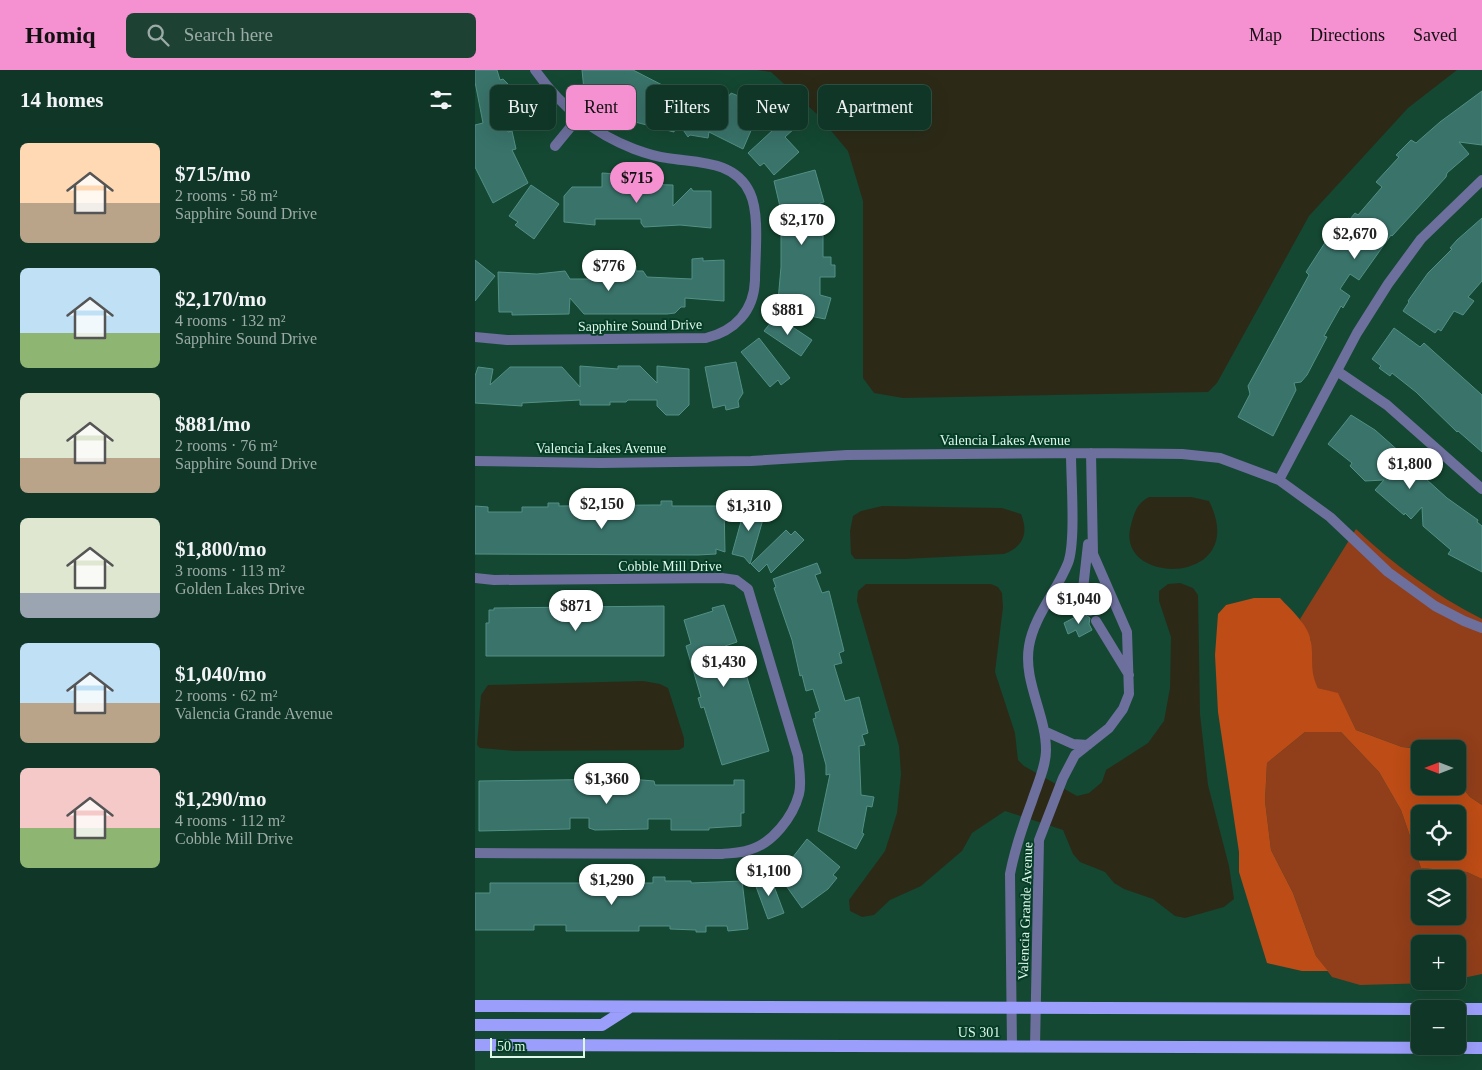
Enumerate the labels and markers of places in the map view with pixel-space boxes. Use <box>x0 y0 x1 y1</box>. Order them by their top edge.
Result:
pin: $715 <box>607 162 667 204</box>
pin: $2,170 <box>761 204 843 246</box>
pin: $2,670 <box>1314 218 1396 260</box>
pin: $776 <box>579 250 639 292</box>
pin: $881 <box>758 294 818 336</box>
pin: $1,800 <box>1369 448 1451 490</box>
pin: $2,150 <box>561 488 643 530</box>
pin: $1,310 <box>708 490 790 532</box>
pin: $1,040 <box>1038 582 1120 625</box>
pin: $871 <box>546 590 606 632</box>
pin: $1,430 <box>683 646 765 688</box>
pin: $1,360 <box>566 762 648 805</box>
pin: $1,100 <box>728 854 810 897</box>
pin: $1,290 <box>571 864 653 906</box>

